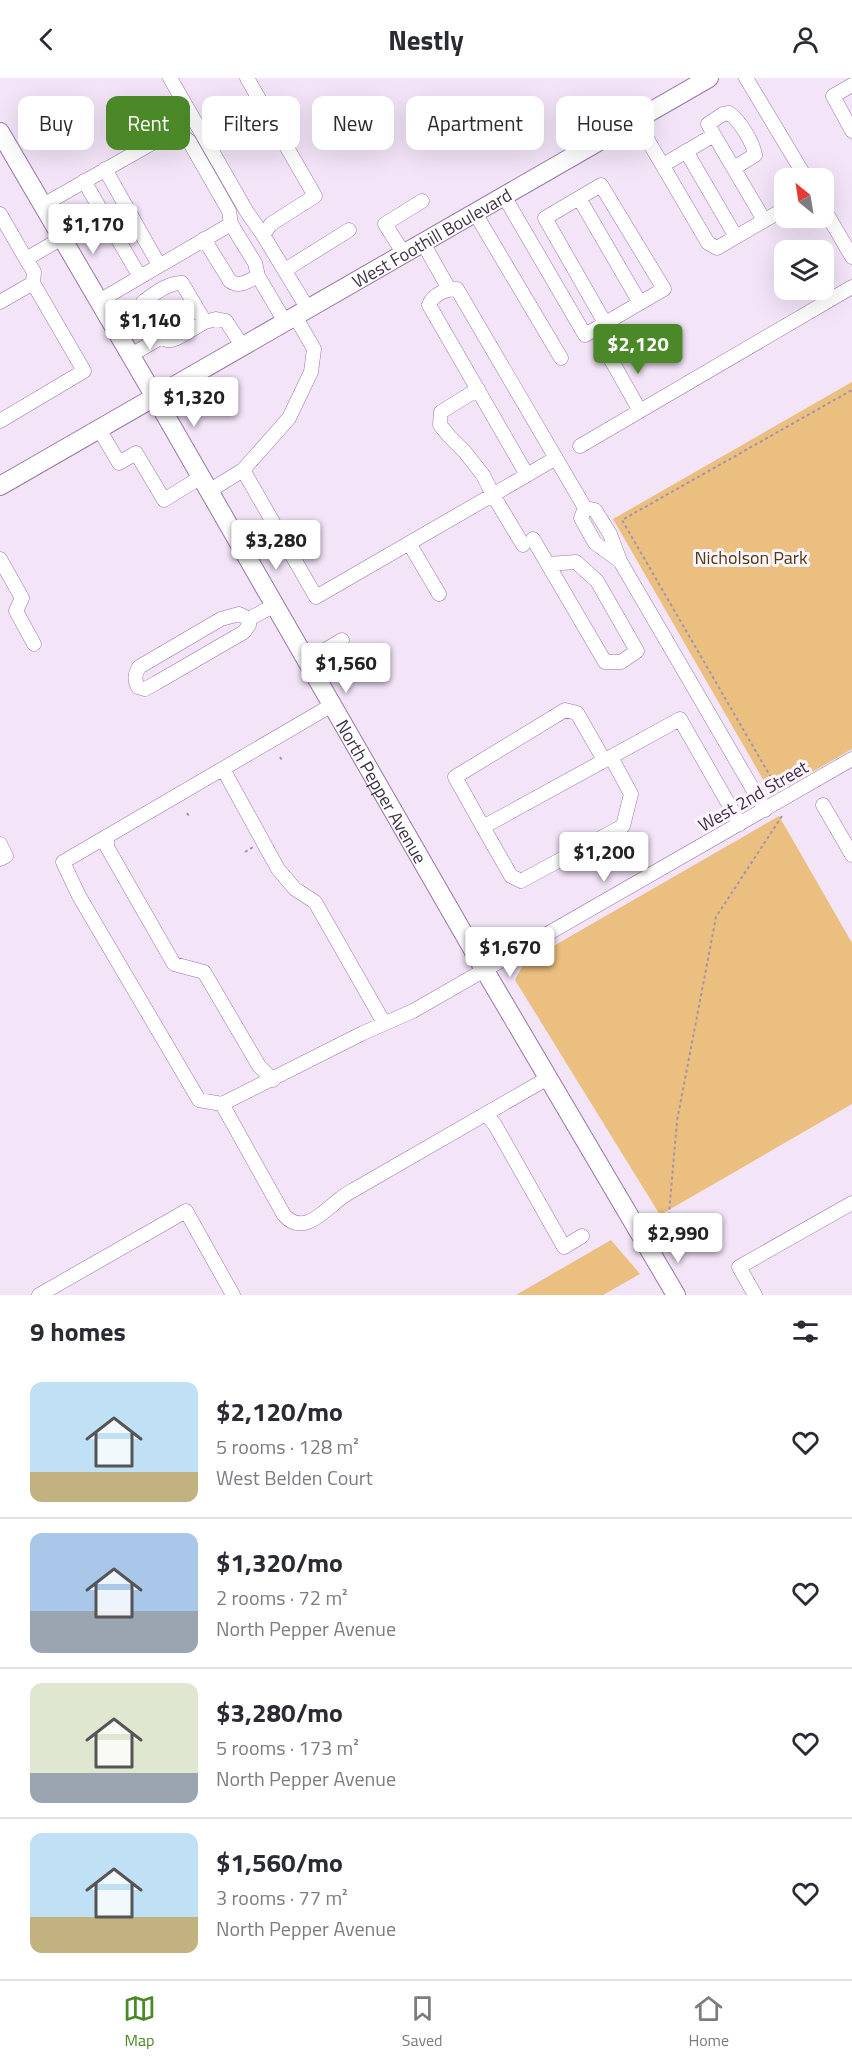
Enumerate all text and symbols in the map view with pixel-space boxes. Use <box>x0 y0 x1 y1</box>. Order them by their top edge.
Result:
text: Nestly <box>388 19 464 60</box>
icon: back <box>30 23 63 56</box>
icon: person <box>789 23 822 56</box>
chip: Buy <box>18 96 94 150</box>
chip: Rent <box>106 96 190 150</box>
chip: Filters <box>202 96 300 150</box>
chip: New <box>312 96 394 150</box>
chip: Apartment <box>406 96 544 150</box>
chip: House <box>556 96 654 150</box>
north arrow <box>774 168 834 228</box>
map controls <box>774 168 834 300</box>
street label: West Foothill Boulevard <box>347 181 516 294</box>
pin: $1,170 <box>44 204 142 255</box>
text: $1,170 <box>62 208 124 239</box>
button: layers <box>774 240 834 300</box>
pin: $1,140 <box>101 300 199 351</box>
text: $1,140 <box>119 304 181 335</box>
pin: $2,120 <box>589 324 687 375</box>
text: $2,120 <box>607 328 669 359</box>
pin: $1,320 <box>145 377 243 428</box>
text: $1,320 <box>163 381 225 412</box>
pin: $3,280 <box>227 520 325 571</box>
text: $3,280 <box>245 524 307 555</box>
park label: Nicholson Park <box>694 544 808 571</box>
pin: $1,560 <box>297 643 395 694</box>
text: $1,560 <box>315 647 377 678</box>
street label: North Pepper Avenue <box>330 714 434 868</box>
street label: West 2nd Street <box>693 753 814 838</box>
pin: $1,200 <box>555 832 653 883</box>
text: $1,200 <box>573 836 635 867</box>
pin: $1,670 <box>461 927 559 978</box>
text: $1,670 <box>479 931 541 962</box>
pin: $2,990 <box>629 1213 727 1264</box>
text: $2,990 <box>647 1217 709 1248</box>
text: 9 homes <box>30 1312 126 1351</box>
icon: filters <box>789 1315 822 1348</box>
text: $2,120/mo <box>216 1392 343 1431</box>
icon: home <box>78 1406 150 1478</box>
icon: heart <box>789 1426 822 1459</box>
text: 5 rooms · 128 m² <box>216 1431 359 1462</box>
text: West Belden Court <box>216 1462 373 1493</box>
text: $1,320/mo <box>216 1543 343 1582</box>
icon: home <box>78 1557 150 1629</box>
icon: heart <box>789 1577 822 1610</box>
text: 2 rooms · 72 m² <box>216 1582 348 1613</box>
text: North Pepper Avenue <box>216 1613 396 1644</box>
text: $3,280/mo <box>216 1693 343 1732</box>
icon: home <box>78 1707 150 1779</box>
icon: heart <box>789 1727 822 1760</box>
text: 5 rooms · 173 m² <box>216 1732 359 1763</box>
text: North Pepper Avenue <box>216 1763 396 1794</box>
text: $1,560/mo <box>216 1843 343 1882</box>
icon: home <box>78 1857 150 1929</box>
icon: heart <box>789 1877 822 1910</box>
text: 3 rooms · 77 m² <box>216 1882 348 1913</box>
text: North Pepper Avenue <box>216 1913 396 1944</box>
tab: Map <box>123 1992 156 2052</box>
tab: Saved <box>402 1992 443 2052</box>
tab: Home <box>688 1992 729 2052</box>

